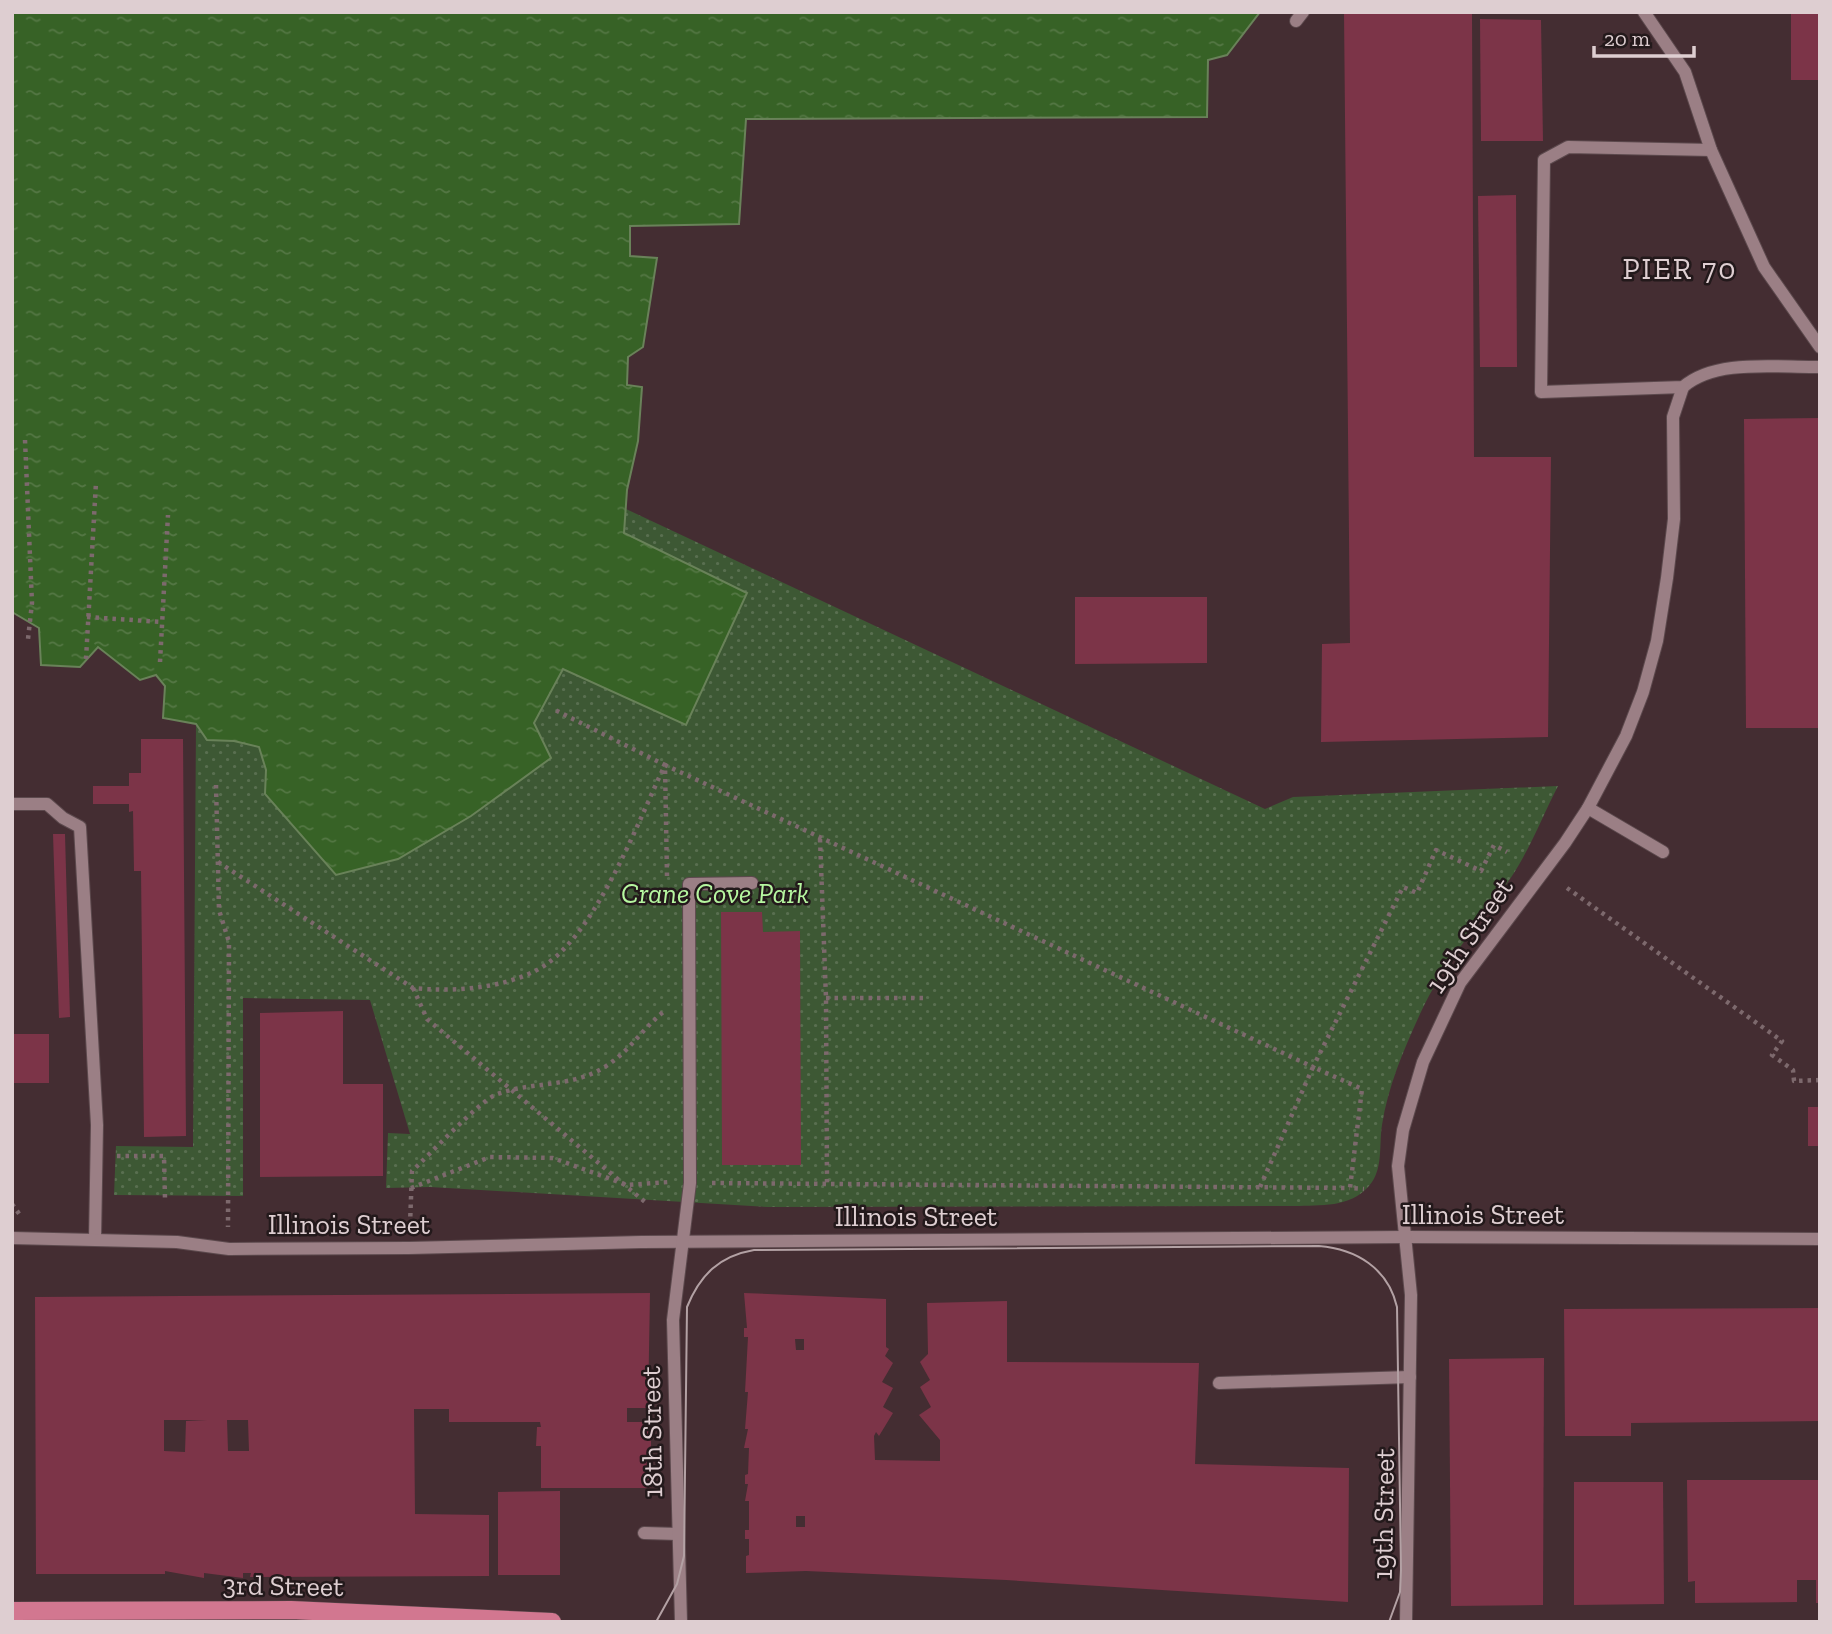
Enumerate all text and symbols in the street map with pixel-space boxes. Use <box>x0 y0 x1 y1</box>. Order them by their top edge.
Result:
scale bar <box>1594 14 1694 58</box>
text: 20 m <box>1604 26 1650 51</box>
district label: PIER 70 <box>1622 251 1738 287</box>
street label: 19th Street <box>1419 871 1520 999</box>
park label: Crane Cove Park <box>621 877 809 910</box>
street label: Illinois Street <box>1402 1198 1565 1231</box>
street label: Illinois Street <box>835 1200 998 1233</box>
street label: Illinois Street <box>268 1208 431 1241</box>
street label: 18th Street <box>634 1365 669 1498</box>
street label: 19th Street <box>1366 1447 1401 1580</box>
street label: 3rd Street <box>222 1568 344 1603</box>

